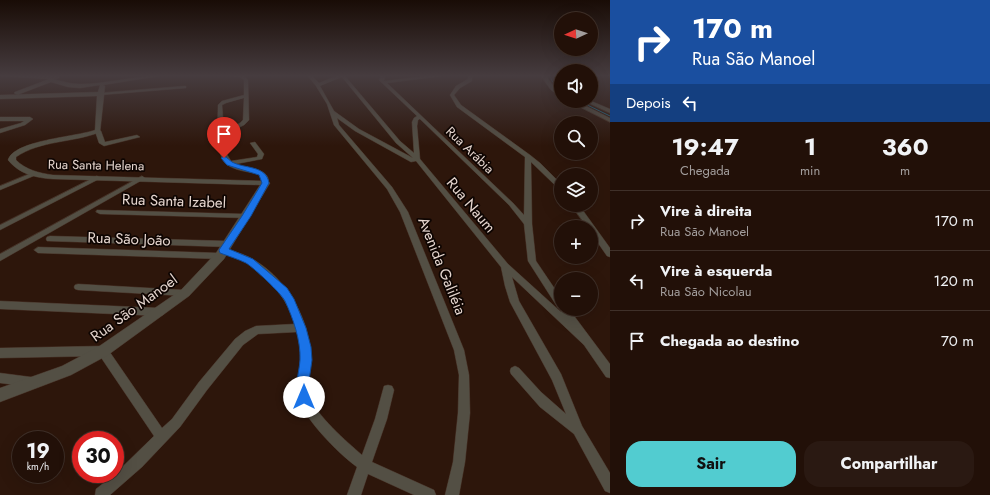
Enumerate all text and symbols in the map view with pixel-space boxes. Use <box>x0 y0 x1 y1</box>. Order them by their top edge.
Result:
text: 170 m <box>692 8 773 49</box>
north arrow <box>554 12 598 56</box>
map controls <box>554 12 598 316</box>
icon: right <box>626 16 678 68</box>
text: Rua São Manoel <box>692 46 815 72</box>
button: sound <box>554 64 598 108</box>
text: Depois <box>626 92 671 114</box>
icon: left <box>679 92 701 114</box>
button: search <box>554 116 598 160</box>
pin <box>207 117 241 158</box>
street label: Rua Arábia <box>442 122 498 178</box>
icon: arrive <box>213 123 235 145</box>
text: 19:47 <box>671 129 739 164</box>
text: 1 <box>804 129 816 164</box>
text: 360 <box>882 129 929 164</box>
street label: Rua Santa Helena <box>48 155 144 175</box>
text: Chegada <box>680 161 730 180</box>
text: min <box>800 161 820 180</box>
text: m <box>900 161 910 180</box>
button: layers <box>554 168 598 212</box>
street label: Rua Naum <box>441 172 501 238</box>
street label: Rua Santa Izabel <box>122 188 226 214</box>
text: Vire à direita <box>660 200 752 222</box>
icon: right <box>626 210 648 232</box>
text: 170 m <box>934 210 974 232</box>
street label: Avenida Galiléia <box>412 214 472 318</box>
button: + <box>554 220 598 264</box>
text: Rua São Manoel <box>660 222 749 241</box>
street label: Rua São João <box>87 227 171 251</box>
text: Vire à esquerda <box>660 260 772 282</box>
street label: Rua São Manoel <box>86 269 182 347</box>
icon: left <box>626 270 648 292</box>
text: 120 m <box>934 270 974 292</box>
button: − <box>554 272 598 316</box>
text: Rua São Nicolau <box>660 282 752 301</box>
icon: arrive <box>626 330 648 352</box>
text: Chegada ao destino <box>660 330 799 352</box>
text: 70 m <box>941 330 974 352</box>
position arrow <box>283 376 325 418</box>
speed limit sign: 30 <box>72 431 124 483</box>
text: 19 <box>26 437 50 466</box>
button: Sair <box>626 441 796 487</box>
button: Compartilhar <box>804 441 974 487</box>
text: km/h <box>27 459 49 474</box>

